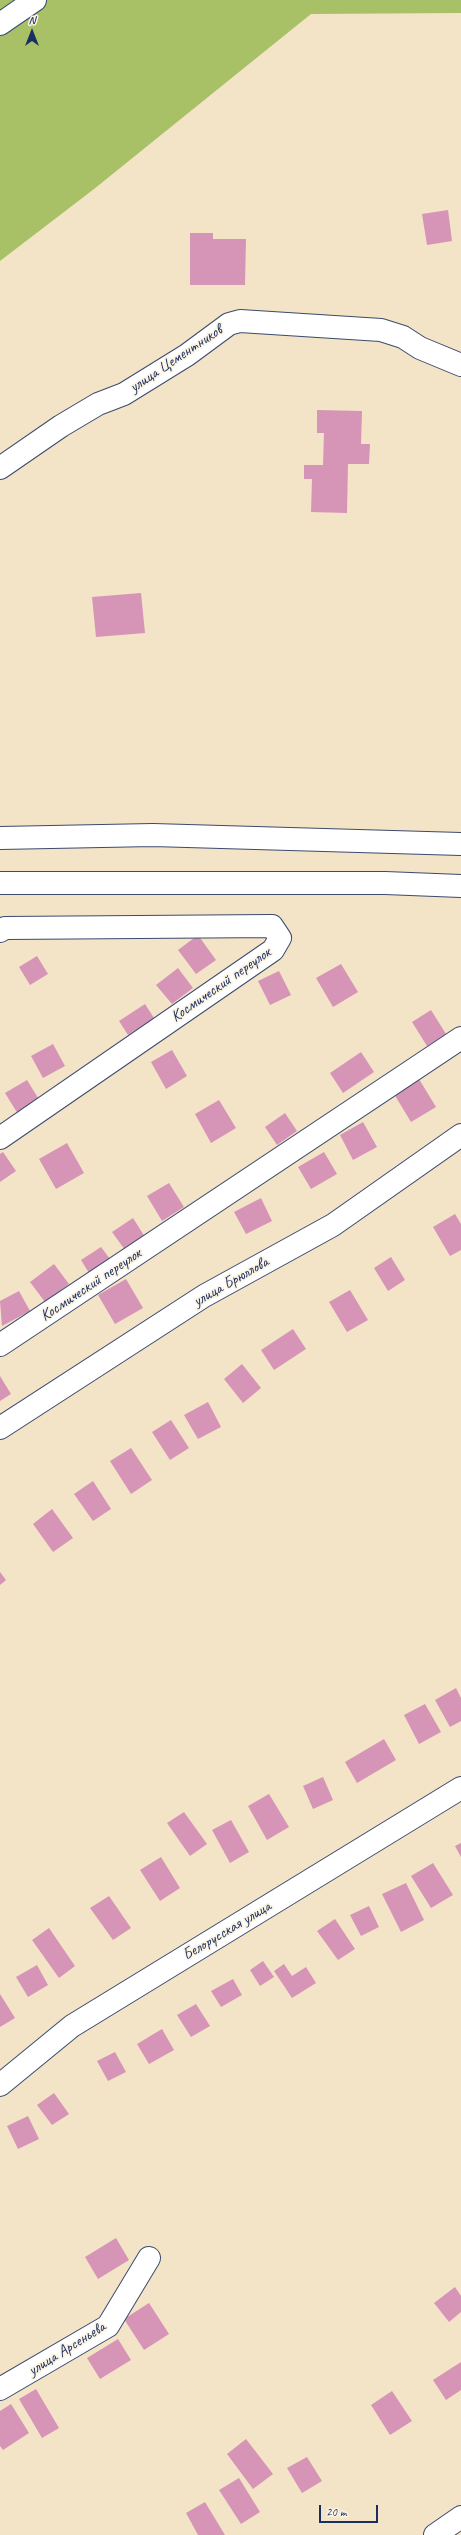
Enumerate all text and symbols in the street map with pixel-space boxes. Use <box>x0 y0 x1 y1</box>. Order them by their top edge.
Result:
north arrow <box>12 12 52 52</box>
text: N <box>29 13 35 27</box>
street label: улица Цементников <box>126 321 226 397</box>
street label: Космический переулок <box>167 943 275 1027</box>
street label: Космический переулок <box>37 1244 145 1326</box>
street label: улица Брюллова <box>190 1253 272 1311</box>
street label: Белорусская улица <box>179 1897 275 1965</box>
street label: улица Арсеньева <box>25 2318 109 2380</box>
scale bar <box>321 2497 380 2523</box>
text: 20 m <box>326 2504 346 2520</box>

